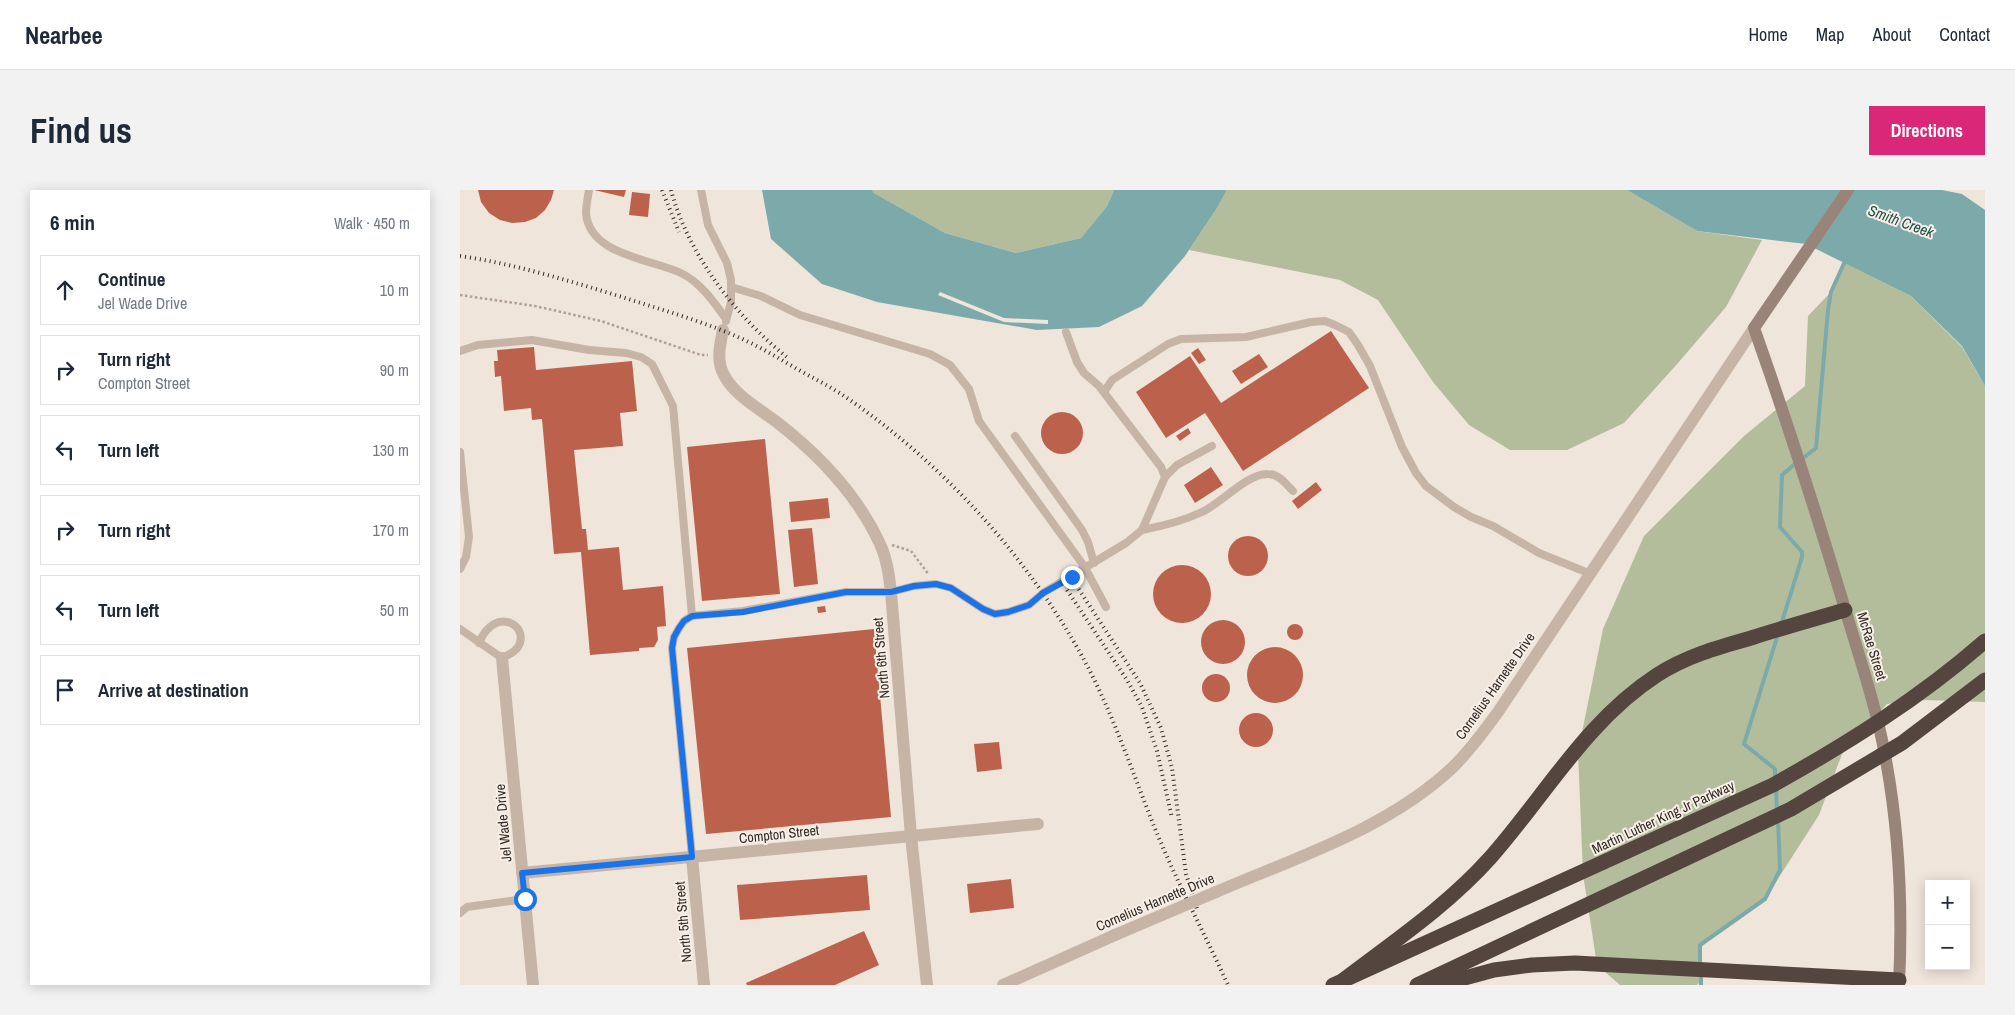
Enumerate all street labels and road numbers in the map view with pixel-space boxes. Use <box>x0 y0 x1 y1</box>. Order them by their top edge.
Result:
street label: McRae Street <box>1853 610 1891 682</box>
street label: North 6th Street <box>869 617 893 699</box>
street label: Cornelius Harnette Drive <box>1451 629 1539 743</box>
street label: Martin Luther King Jr Parkway <box>1589 776 1737 858</box>
street label: Jel Wade Drive <box>491 783 515 863</box>
street label: Compton Street <box>738 821 820 847</box>
street label: Cornelius Harnette Drive <box>1093 869 1217 935</box>
street label: North 5th Street <box>671 881 695 963</box>

